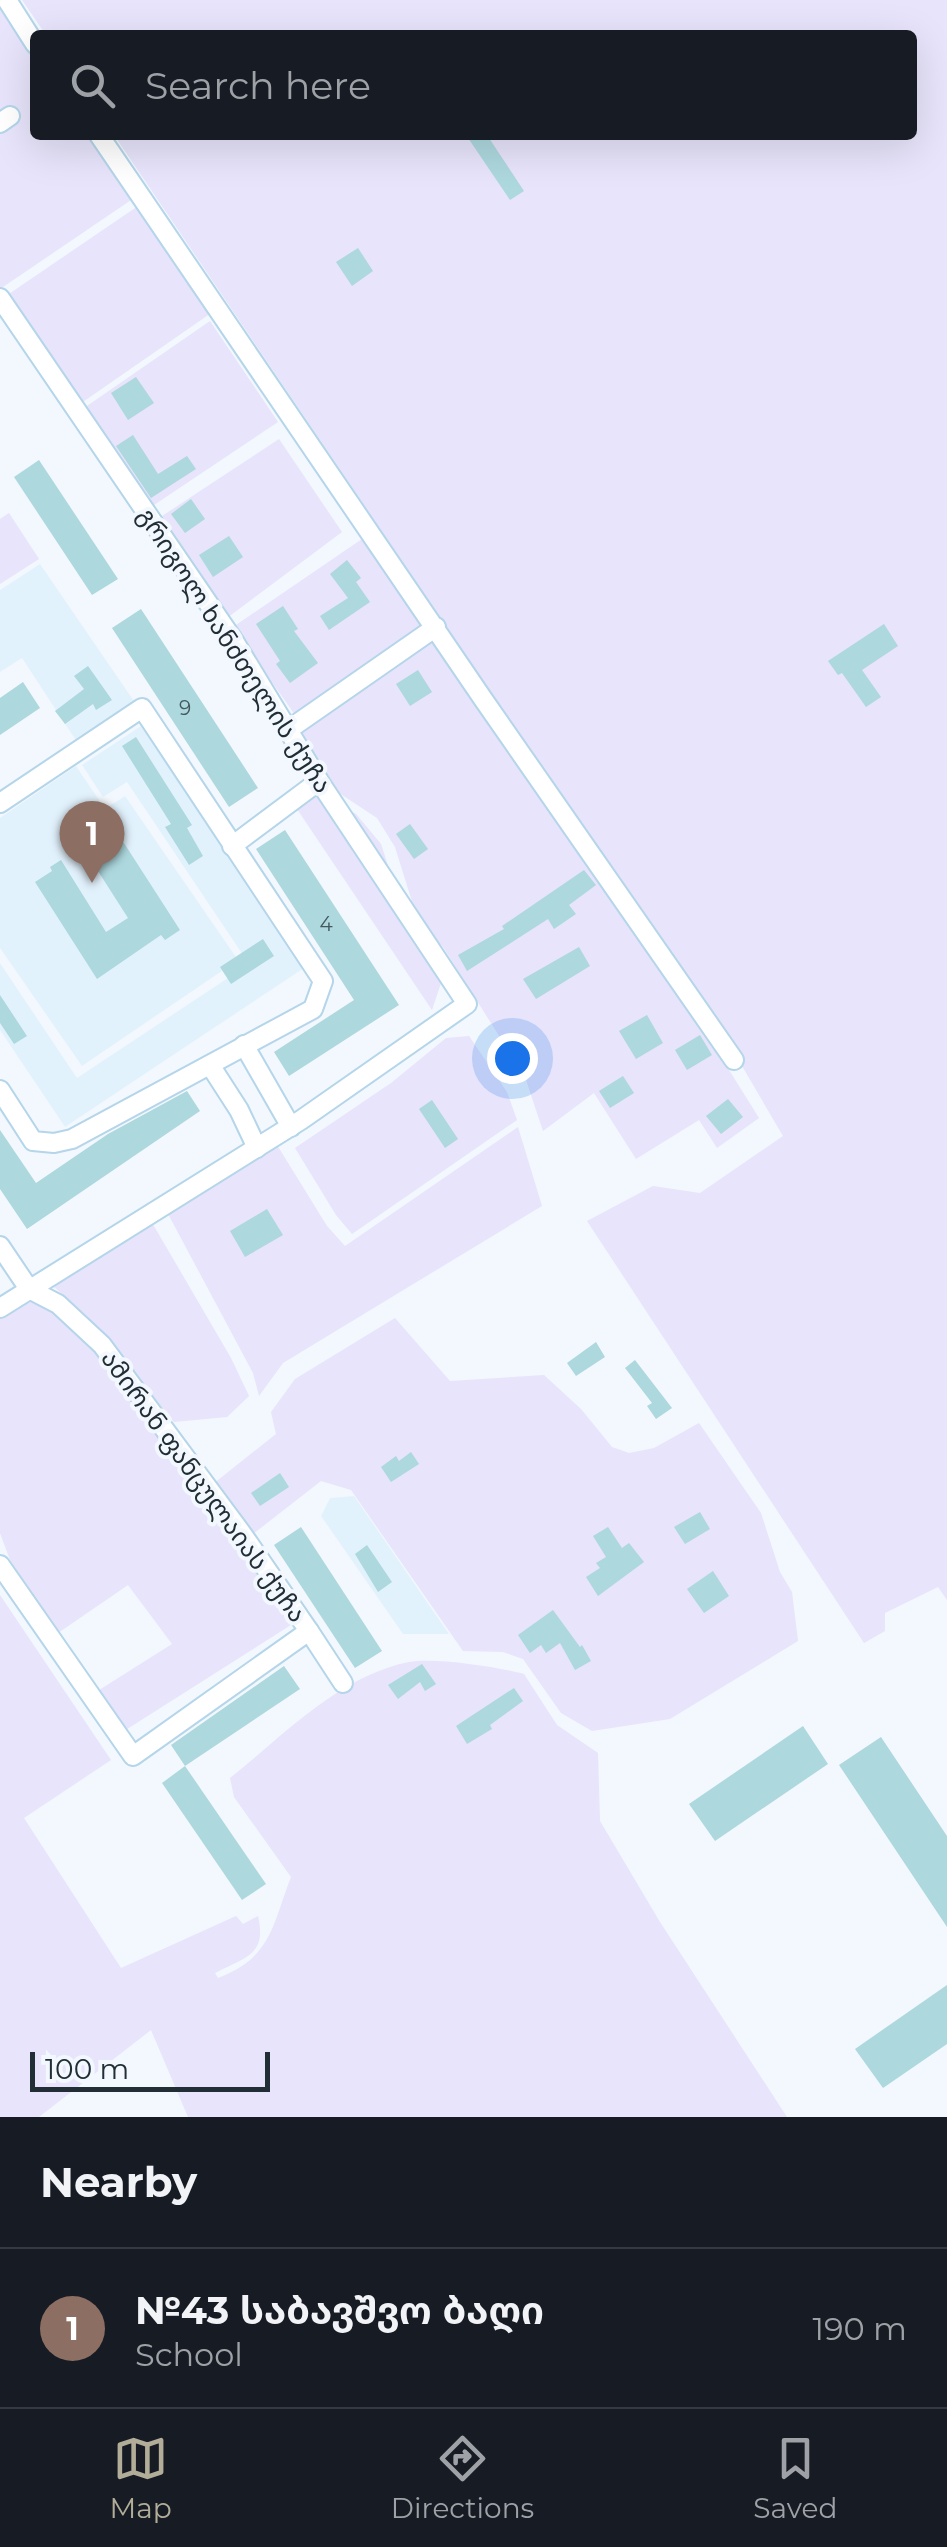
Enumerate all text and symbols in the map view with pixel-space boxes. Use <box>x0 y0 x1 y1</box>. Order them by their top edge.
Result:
search box <box>30 30 917 140</box>
icon: search <box>65 58 120 113</box>
text: Search here <box>145 62 371 109</box>
street label: გრიგოლ ხანძთელის ქუჩა <box>131 502 339 799</box>
house number: 9 <box>179 696 191 720</box>
pin: 1 <box>59 800 124 883</box>
house number: 4 <box>319 912 333 936</box>
your location <box>487 1033 538 1084</box>
street label: ამირან ფანცულაიას ქუჩა <box>94 1344 313 1629</box>
scale bar <box>30 2047 270 2092</box>
text: 100 m <box>45 2052 129 2086</box>
text: Nearby <box>40 2156 197 2208</box>
text: №43 საბავშვო ბაღი <box>135 2287 544 2334</box>
text: 1 <box>66 2309 79 2348</box>
text: 190 m <box>812 2309 907 2348</box>
text: School <box>135 2335 243 2374</box>
tab: Map <box>110 2431 172 2525</box>
tab: Directions <box>391 2431 534 2525</box>
tab: Saved <box>753 2431 837 2525</box>

